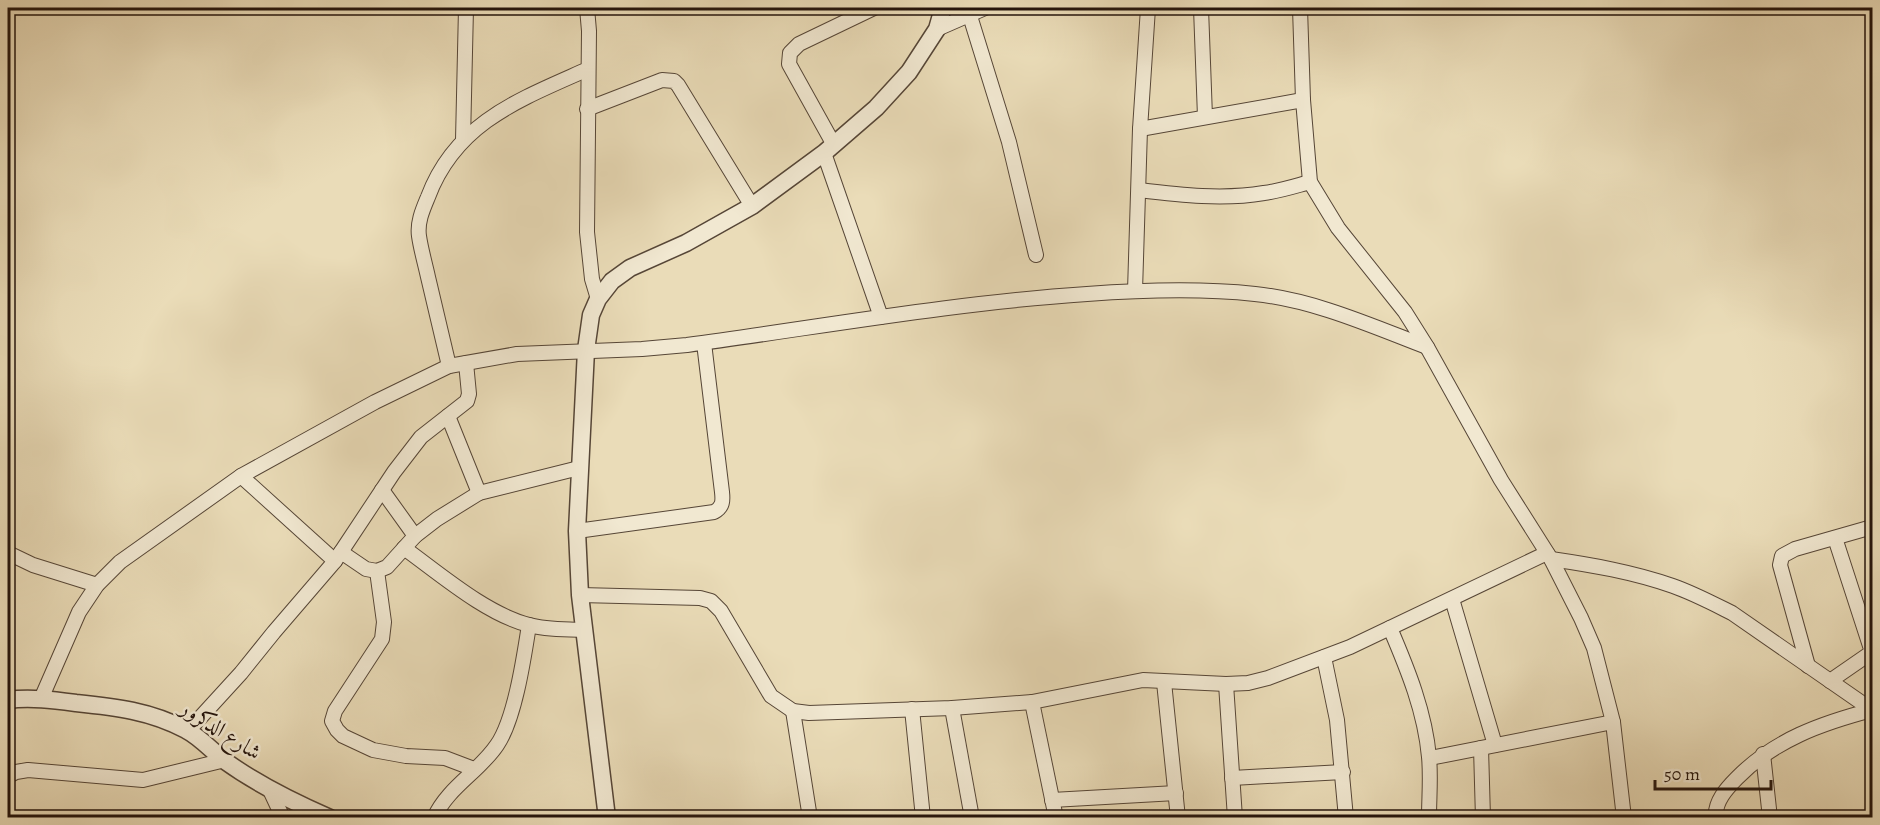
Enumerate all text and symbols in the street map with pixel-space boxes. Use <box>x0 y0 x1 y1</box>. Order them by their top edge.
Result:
street label: شارع الدكرور <box>171 692 267 770</box>
scale bar <box>1655 753 1770 791</box>
text: 50 m <box>1664 762 1700 786</box>

